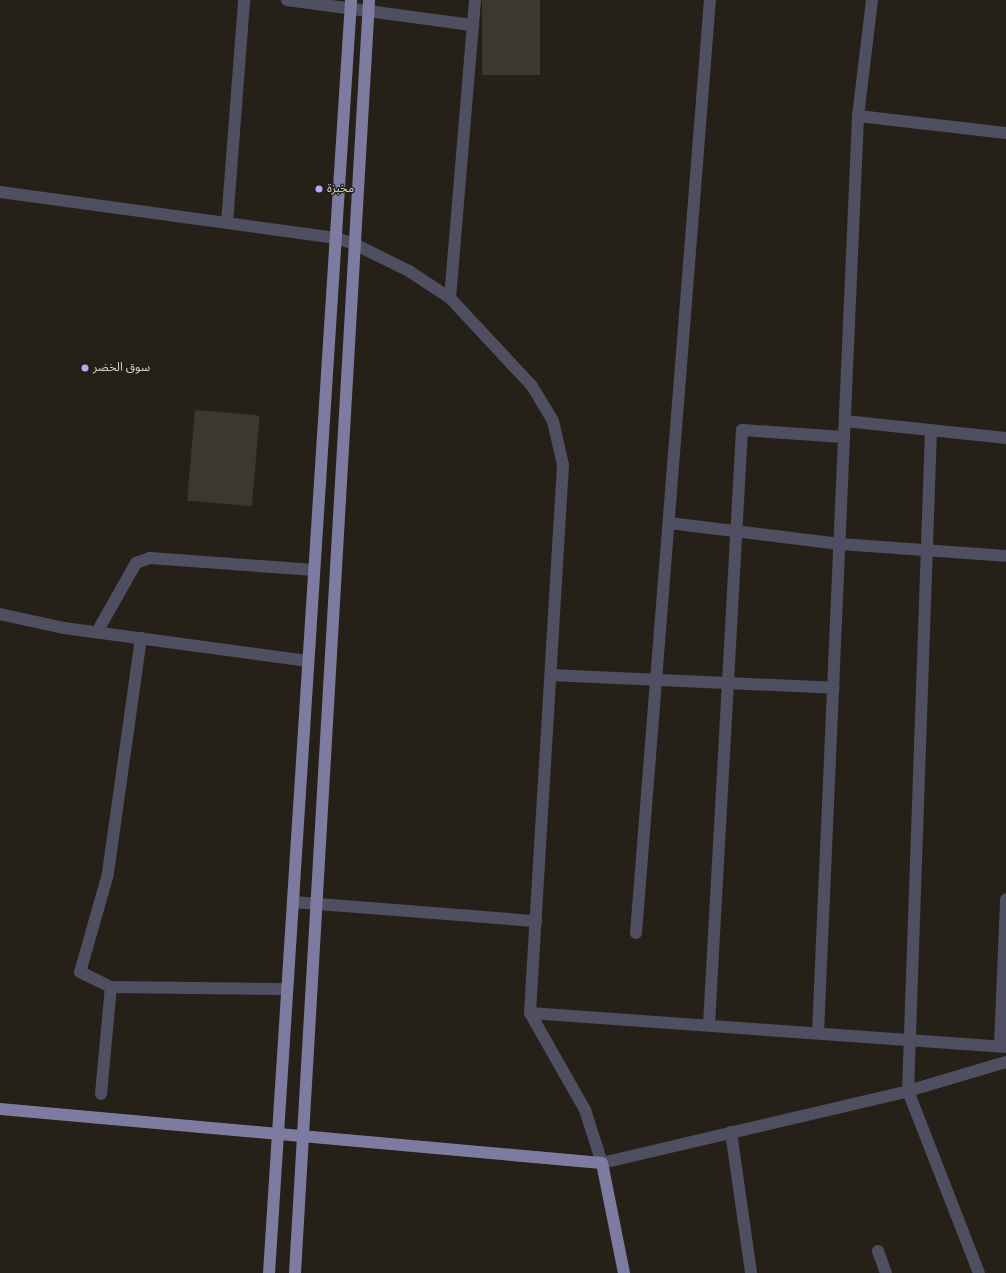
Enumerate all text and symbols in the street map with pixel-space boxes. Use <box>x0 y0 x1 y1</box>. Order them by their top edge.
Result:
place label: مخبزة <box>327 182 354 196</box>
marker: مخبزة <box>314 184 324 194</box>
place label: سوق الخضر <box>93 361 150 375</box>
marker: سوق الخضر <box>80 363 90 373</box>

